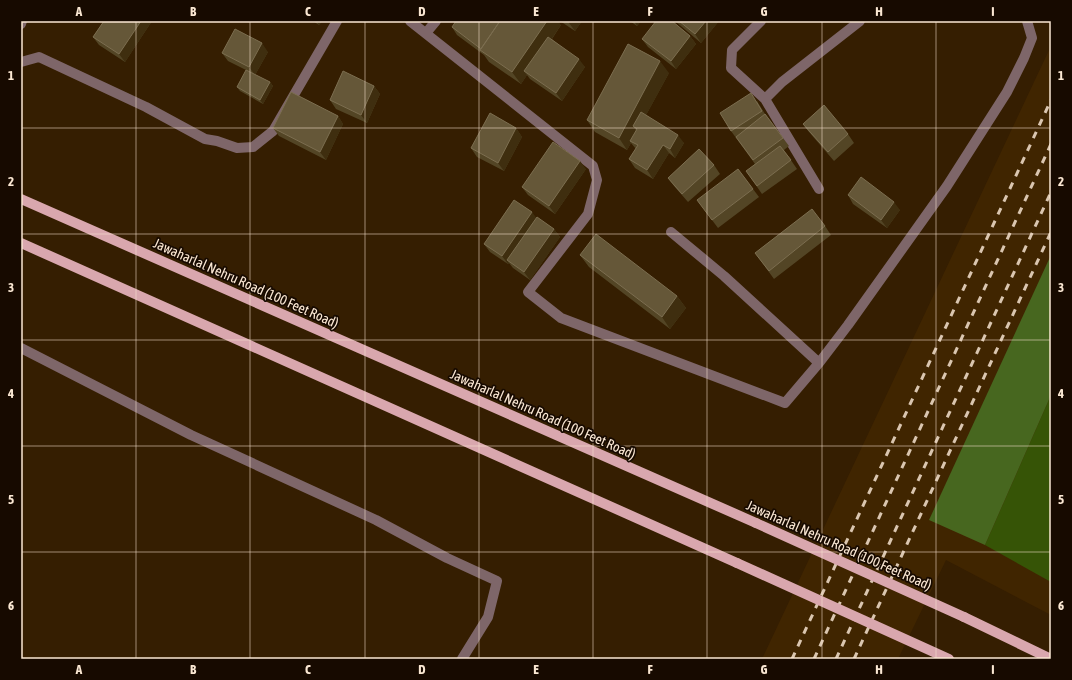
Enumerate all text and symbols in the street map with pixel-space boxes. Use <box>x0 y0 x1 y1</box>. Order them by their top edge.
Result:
text: A <box>75 4 83 19</box>
text: B <box>190 4 197 19</box>
text: C <box>305 4 311 19</box>
text: D <box>418 4 426 19</box>
text: E <box>533 4 539 19</box>
text: F <box>647 4 653 19</box>
text: G <box>761 4 768 19</box>
text: H <box>875 4 883 19</box>
text: I <box>991 4 995 19</box>
text: 1 <box>8 68 14 83</box>
text: 1 <box>1058 68 1064 83</box>
text: 2 <box>8 174 14 189</box>
text: 2 <box>1058 174 1064 189</box>
street label: Jawaharlal Nehru Road (100 Feet Road) <box>151 235 341 331</box>
text: 3 <box>8 280 14 295</box>
text: 3 <box>1058 280 1064 295</box>
street label: Jawaharlal Nehru Road (100 Feet Road) <box>448 366 638 462</box>
text: 4 <box>7 386 14 401</box>
text: 4 <box>1057 386 1064 401</box>
text: 5 <box>8 492 14 507</box>
text: 5 <box>1058 492 1064 507</box>
street label: Jawaharlal Nehru Road (100 Feet Road) <box>744 497 934 593</box>
text: 6 <box>8 598 14 613</box>
text: 6 <box>1058 598 1064 613</box>
text: A <box>75 662 83 677</box>
text: B <box>190 662 197 677</box>
text: C <box>305 662 311 677</box>
text: D <box>418 662 426 677</box>
text: E <box>533 662 539 677</box>
text: F <box>647 662 653 677</box>
text: G <box>761 662 768 677</box>
text: H <box>875 662 883 677</box>
text: I <box>991 662 995 677</box>

